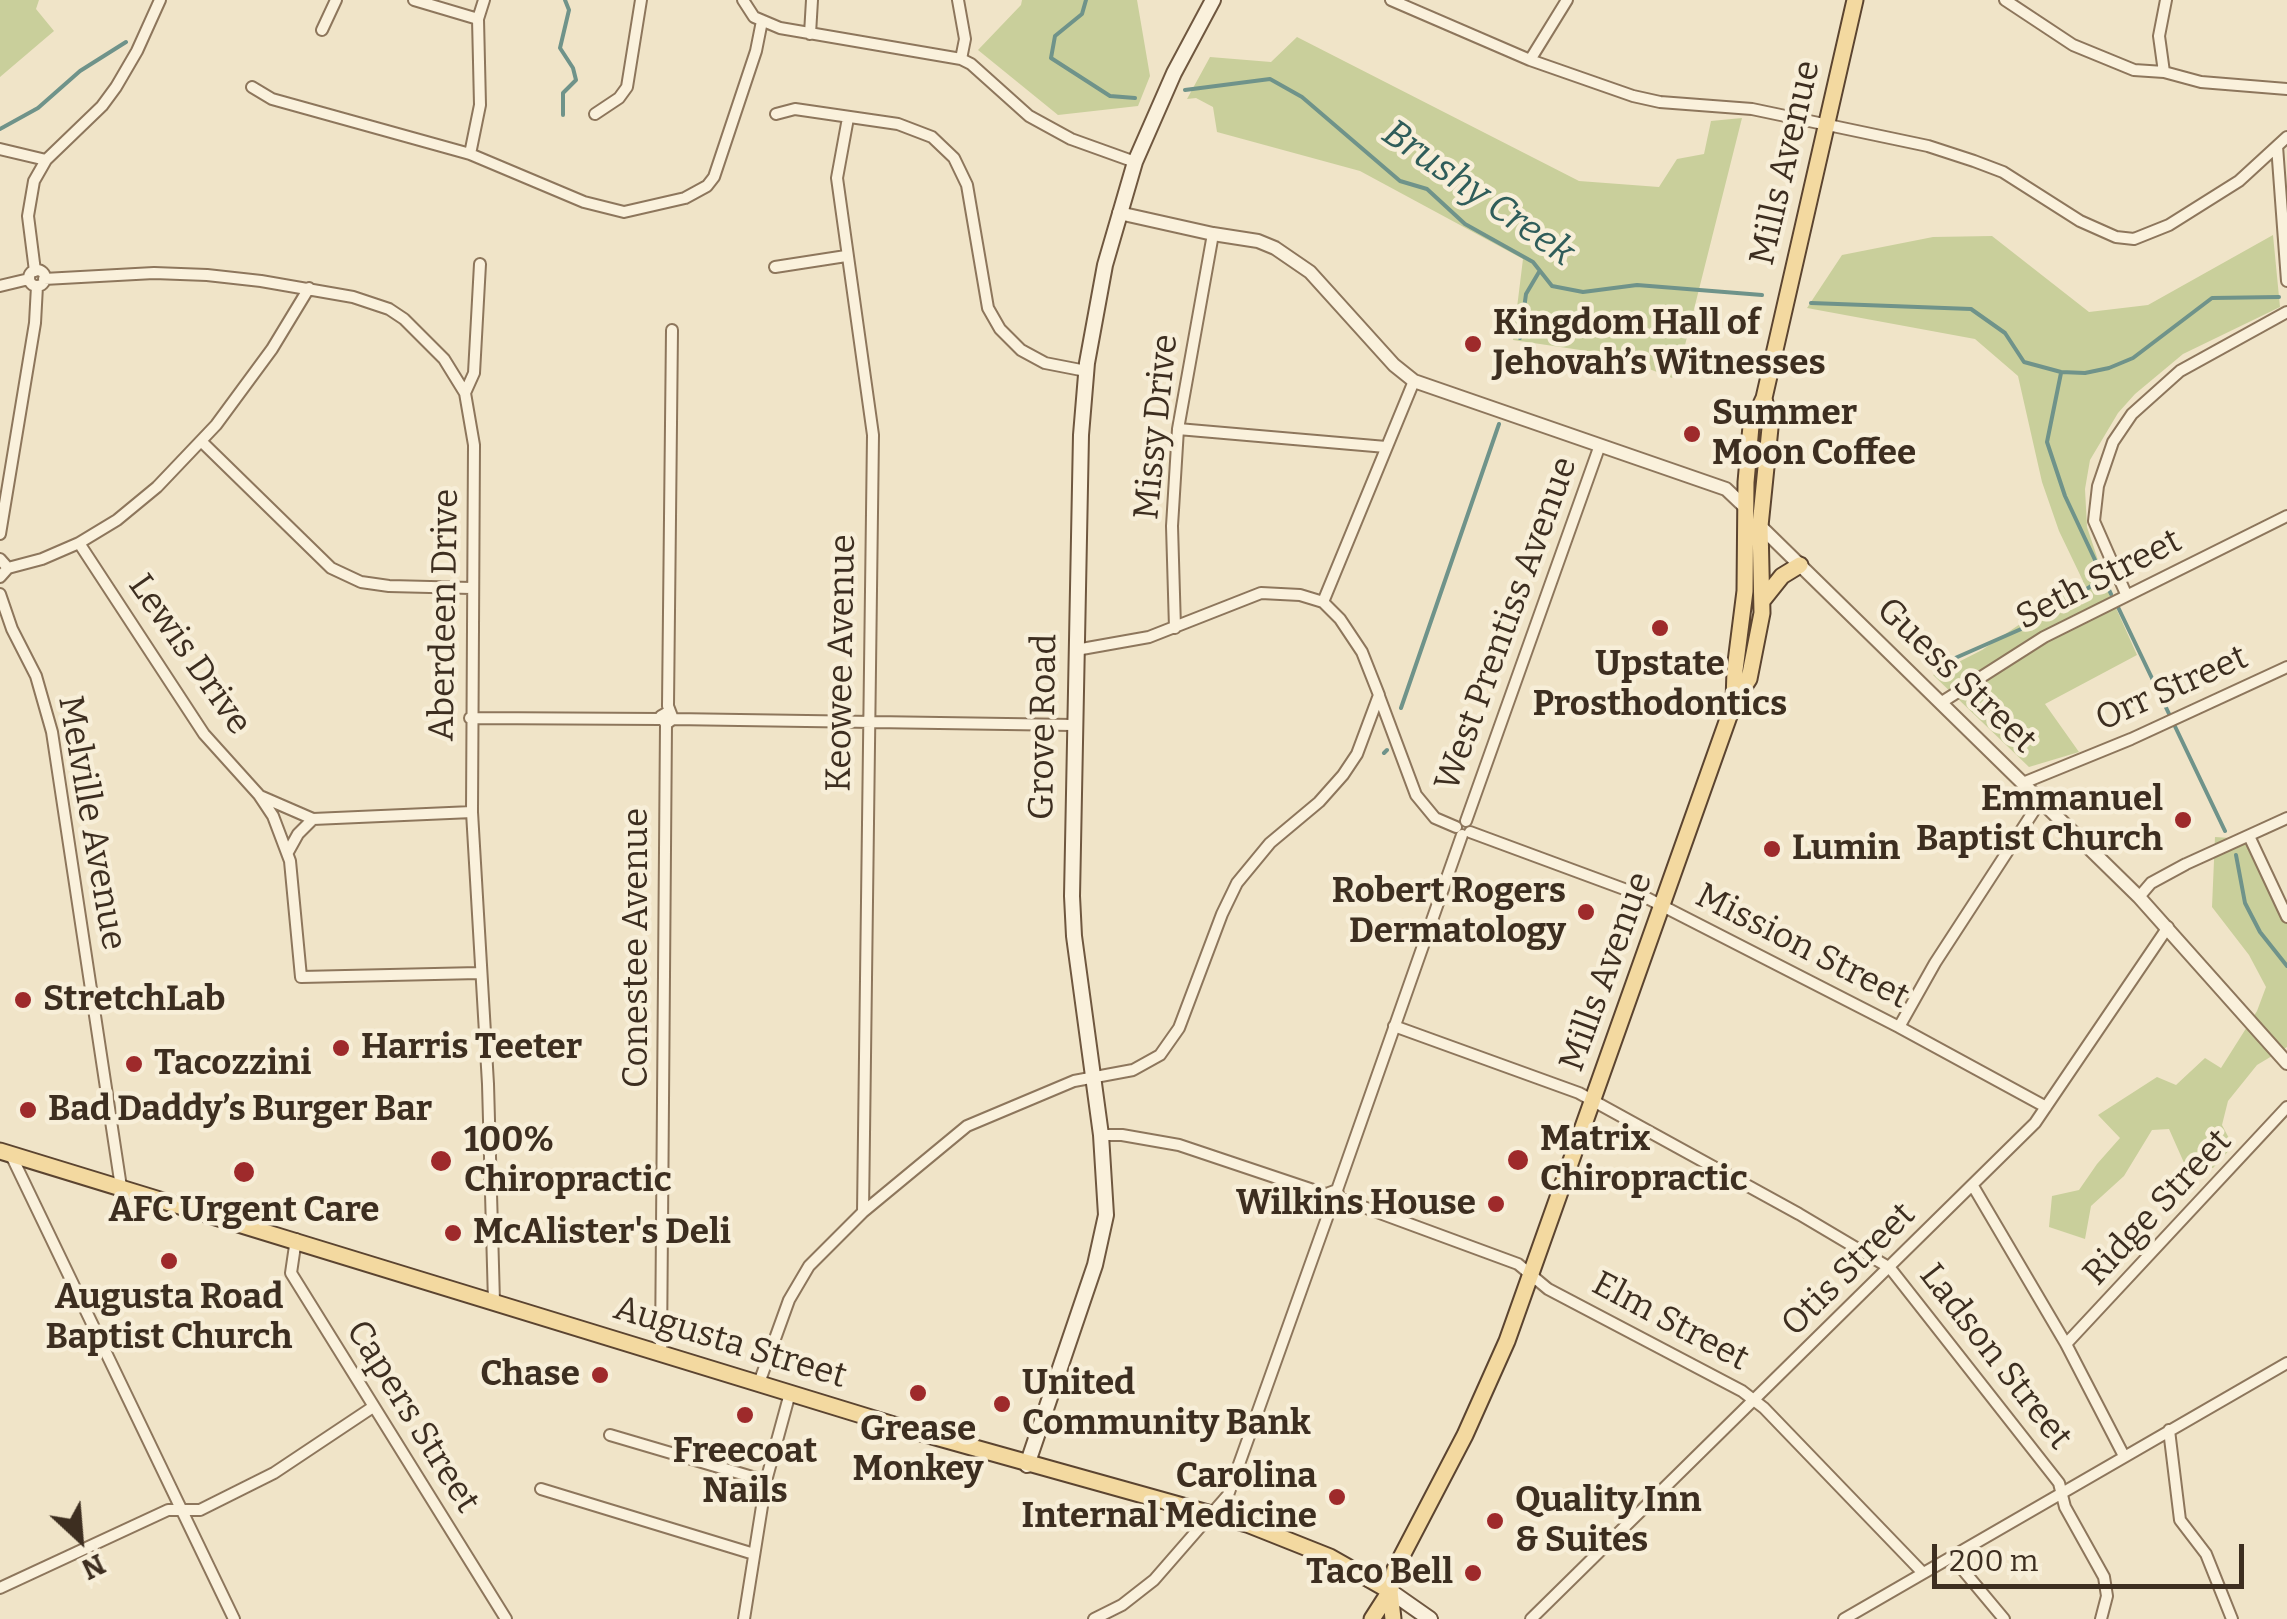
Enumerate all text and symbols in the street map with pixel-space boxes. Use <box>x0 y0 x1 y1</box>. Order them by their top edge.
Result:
street label: Mills Avenue <box>1742 57 1830 269</box>
water label: Brushy Creek <box>1373 111 1583 277</box>
place label: Kingdom Hall of Jehovah’s Witnesses <box>1493 303 1826 385</box>
street label: Missy Drive <box>1126 332 1188 522</box>
marker: Kingdom Hall of Jehovah’s Witnesses <box>1462 333 1484 355</box>
place label: Summer Moon Coffee <box>1712 393 1916 475</box>
marker: Summer Moon Coffee <box>1681 423 1703 445</box>
street label: West Prentiss Avenue <box>1427 451 1587 797</box>
street label: Aberdeen Drive <box>422 488 468 742</box>
street label: Seth Street <box>2009 521 2189 639</box>
street label: Keowee Avenue <box>819 534 865 792</box>
street label: Lewis Drive <box>119 567 259 743</box>
street label: Guess Street <box>1868 590 2044 762</box>
marker: Upstate Prosthodontics <box>1649 617 1671 639</box>
street label: Grove Road <box>1021 634 1067 820</box>
street label: Orr Street <box>2090 637 2254 741</box>
place label: Upstate Prosthodontics <box>1533 644 1787 726</box>
street label: Melville Avenue <box>48 693 134 953</box>
place label: Emmanuel Baptist Church <box>1916 779 2163 861</box>
street label: Conestee Avenue <box>616 808 658 1088</box>
marker: Emmanuel Baptist Church <box>2172 809 2194 831</box>
place label: Lumin <box>1792 828 1900 870</box>
marker: Lumin <box>1761 838 1783 860</box>
street label: Mills Avenue <box>1552 867 1662 1077</box>
place label: Robert Rogers Dermatology <box>1332 871 1566 953</box>
street label: Mission Street <box>1688 875 1916 1019</box>
marker: Robert Rogers Dermatology <box>1575 901 1597 923</box>
place label: StretchLab <box>43 979 225 1021</box>
marker: StretchLab <box>12 989 34 1011</box>
place label: Harris Teeter <box>361 1027 582 1069</box>
marker: Harris Teeter <box>330 1037 352 1059</box>
place label: Tacozzini <box>154 1043 311 1085</box>
marker: Tacozzini <box>123 1053 145 1075</box>
place label: Bad Daddy’s Burger Bar <box>48 1089 432 1131</box>
marker: Bad Daddy’s Burger Bar <box>17 1099 39 1121</box>
place label: Matrix Chiropractic <box>1540 1119 1748 1201</box>
place label: 100% Chiropractic <box>464 1120 672 1202</box>
street label: Ridge Street <box>2075 1121 2241 1295</box>
marker: Matrix Chiropractic <box>1505 1147 1531 1173</box>
marker: 100% Chiropractic <box>428 1148 454 1174</box>
marker: AFC Urgent Care <box>231 1159 257 1185</box>
place label: Wilkins House <box>1236 1183 1476 1225</box>
place label: AFC Urgent Care <box>108 1190 380 1232</box>
marker: Wilkins House <box>1485 1193 1507 1215</box>
street label: Otis Street <box>1774 1195 1924 1345</box>
place label: McAlister's Deli <box>473 1212 731 1254</box>
marker: McAlister's Deli <box>442 1222 464 1244</box>
marker: Augusta Road Baptist Church <box>158 1250 180 1272</box>
street label: Ladson Street <box>1910 1256 2080 1458</box>
street label: Elm Street <box>1585 1263 1755 1381</box>
place label: Augusta Road Baptist Church <box>45 1277 293 1359</box>
street label: Augusta Street <box>609 1288 851 1398</box>
street label: Capers Street <box>336 1313 488 1521</box>
place label: Chase <box>480 1354 580 1396</box>
place label: United Community Bank <box>1022 1363 1311 1445</box>
marker: Chase <box>589 1364 611 1386</box>
marker: Grease Monkey <box>907 1382 929 1404</box>
marker: United Community Bank <box>991 1393 1013 1415</box>
marker: Freecoat Nails <box>734 1404 756 1426</box>
place label: Grease Monkey <box>853 1409 983 1491</box>
place label: Freecoat Nails <box>673 1431 817 1513</box>
place label: Carolina Internal Medicine <box>1022 1456 1317 1538</box>
place label: Quality Inn & Suites <box>1515 1480 1702 1562</box>
marker: Carolina Internal Medicine <box>1326 1486 1348 1508</box>
north arrow <box>30 1489 130 1589</box>
marker: Quality Inn & Suites <box>1484 1510 1506 1532</box>
scale bar <box>1937 1524 2250 1586</box>
text: 200 m <box>1949 1543 2038 1579</box>
text: N <box>76 1547 110 1586</box>
place label: Taco Bell <box>1306 1552 1453 1594</box>
marker: Taco Bell <box>1462 1562 1484 1584</box>

